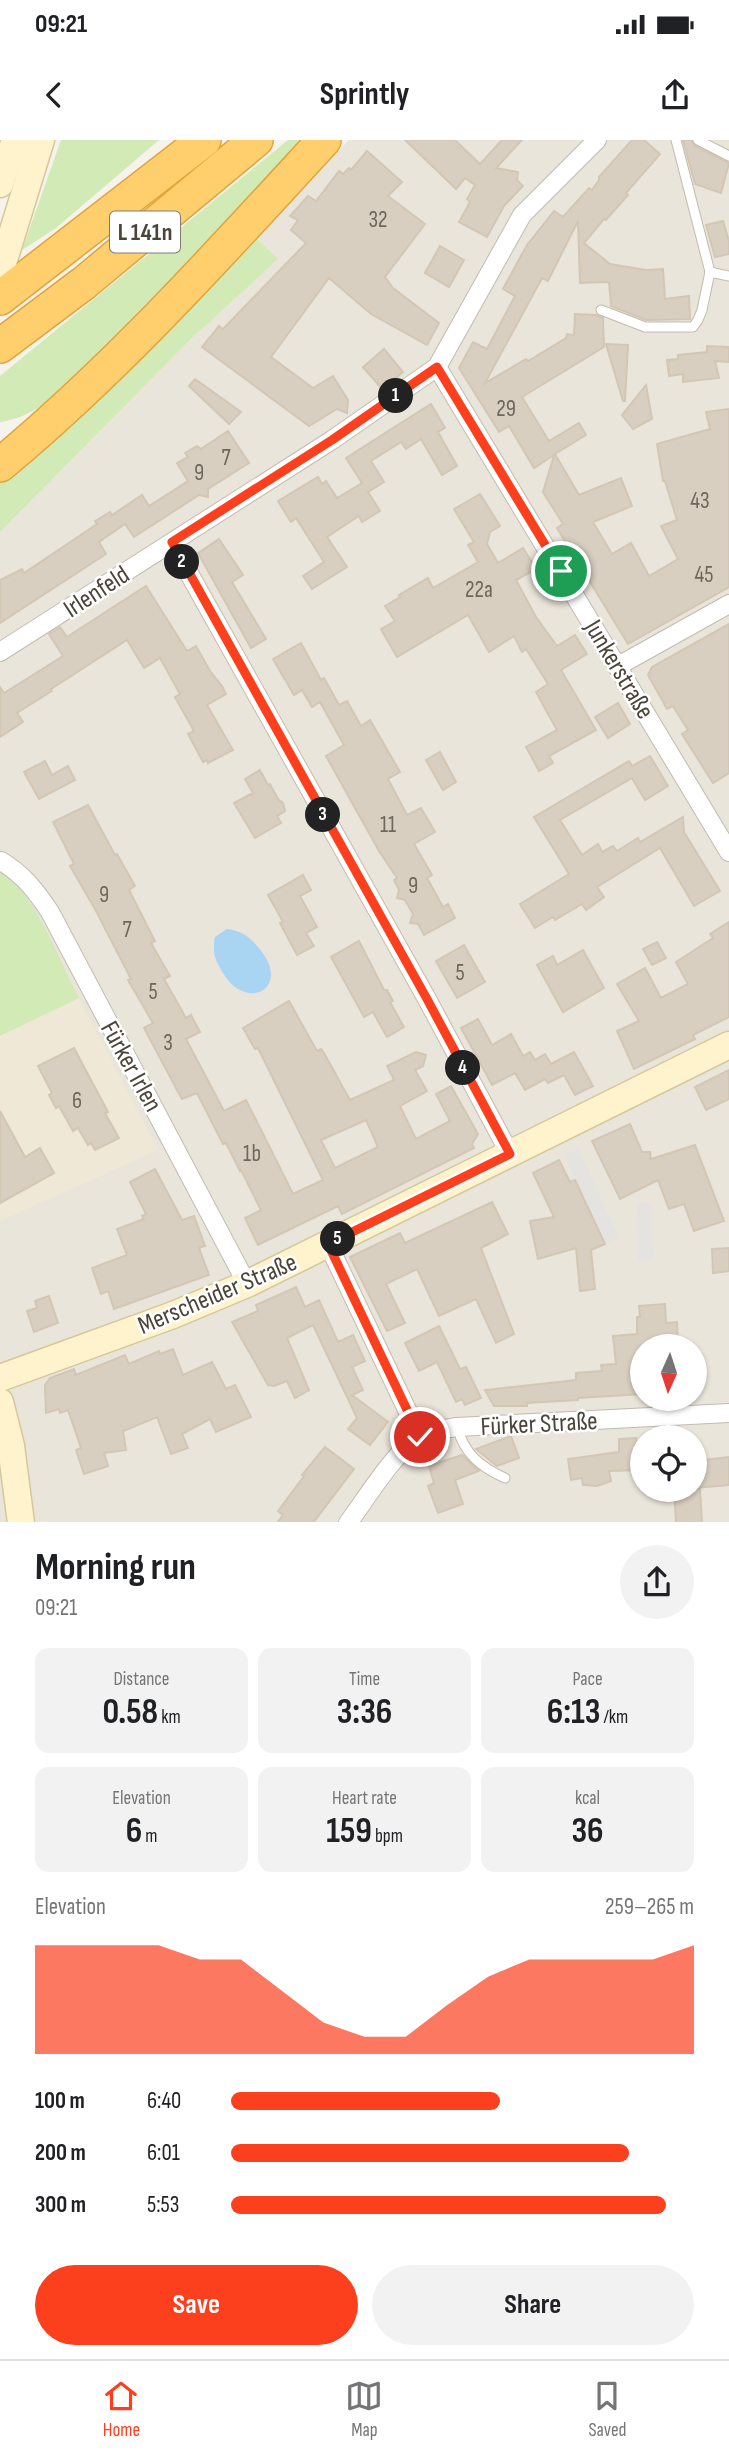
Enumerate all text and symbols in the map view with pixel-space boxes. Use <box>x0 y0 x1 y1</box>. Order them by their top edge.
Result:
text: 09:21 <box>35 9 87 40</box>
text: Sprintly <box>320 75 409 114</box>
icon: back <box>35 76 73 114</box>
icon: share <box>656 76 694 114</box>
house number: 32 <box>368 206 388 234</box>
road number: L 141n <box>110 212 180 252</box>
pin: 1 <box>378 378 414 414</box>
text: 1 <box>392 384 399 407</box>
house number: 29 <box>496 395 516 423</box>
house number: 7 <box>221 444 231 472</box>
house number: 9 <box>194 459 204 487</box>
house number: 43 <box>690 487 710 515</box>
pin <box>531 541 591 601</box>
pin: 2 <box>164 544 200 580</box>
text: 2 <box>177 550 186 573</box>
icon: arrive <box>542 552 580 590</box>
street label: Irlenfeld <box>58 560 136 625</box>
house number: 45 <box>695 561 713 589</box>
house number: 22a <box>465 576 493 604</box>
street label: Junkerstraße <box>577 614 660 725</box>
pin: 3 <box>306 798 340 832</box>
text: 3 <box>318 803 327 826</box>
house number: 11 <box>380 811 396 839</box>
house number: 9 <box>408 872 418 900</box>
house number: 9 <box>99 881 109 909</box>
house number: 7 <box>122 916 132 944</box>
house number: 5 <box>455 959 465 987</box>
house number: 5 <box>148 978 158 1006</box>
street label: Fürker Irlen <box>93 1016 168 1117</box>
house number: 3 <box>163 1029 173 1057</box>
pin: 4 <box>446 1051 480 1086</box>
text: 4 <box>458 1056 467 1079</box>
house number: 6 <box>72 1087 82 1115</box>
house number: 1b <box>243 1140 261 1168</box>
pin: 5 <box>320 1222 356 1256</box>
text: 5 <box>333 1227 342 1250</box>
street label: Merscheider Straße <box>134 1247 302 1342</box>
north arrow <box>630 1334 707 1410</box>
map controls <box>630 1334 707 1502</box>
street label: Fürker Straße <box>480 1406 598 1443</box>
pin <box>390 1407 450 1467</box>
icon: check <box>401 1418 439 1456</box>
button: locate <box>630 1425 707 1502</box>
text: Morning run <box>35 1545 196 1590</box>
button: share <box>620 1545 694 1619</box>
text: 09:21 <box>35 1594 77 1622</box>
text: Distance <box>113 1668 170 1691</box>
text: Time <box>349 1668 380 1691</box>
text: Pace <box>572 1668 603 1691</box>
text: 0.58 <box>102 1691 158 1734</box>
text: 3:36 <box>337 1691 392 1734</box>
text: 6:13 <box>547 1691 600 1734</box>
text: km <box>158 1706 181 1729</box>
text: /km <box>600 1706 628 1729</box>
text: Elevation <box>112 1787 171 1810</box>
text: Heart rate <box>332 1787 397 1810</box>
text: kcal <box>575 1787 600 1810</box>
text: 6 <box>126 1810 142 1853</box>
text: 159 <box>326 1810 372 1853</box>
text: 36 <box>571 1810 604 1853</box>
text: m <box>142 1825 157 1848</box>
text: bpm <box>372 1825 403 1848</box>
text: Elevation <box>35 1893 106 1921</box>
text: 259–265 m <box>605 1893 694 1921</box>
text: 100 m <box>35 2087 85 2115</box>
text: 6:40 <box>147 2087 181 2115</box>
text: 200 m <box>35 2139 86 2167</box>
text: 6:01 <box>147 2139 180 2167</box>
text: 300 m <box>35 2191 86 2219</box>
text: 5:53 <box>147 2191 179 2219</box>
button: Save <box>35 2265 358 2345</box>
button: Share <box>372 2265 694 2345</box>
tab: Home <box>102 2377 140 2442</box>
tab: Map <box>345 2377 383 2442</box>
tab: Saved <box>588 2377 627 2442</box>

